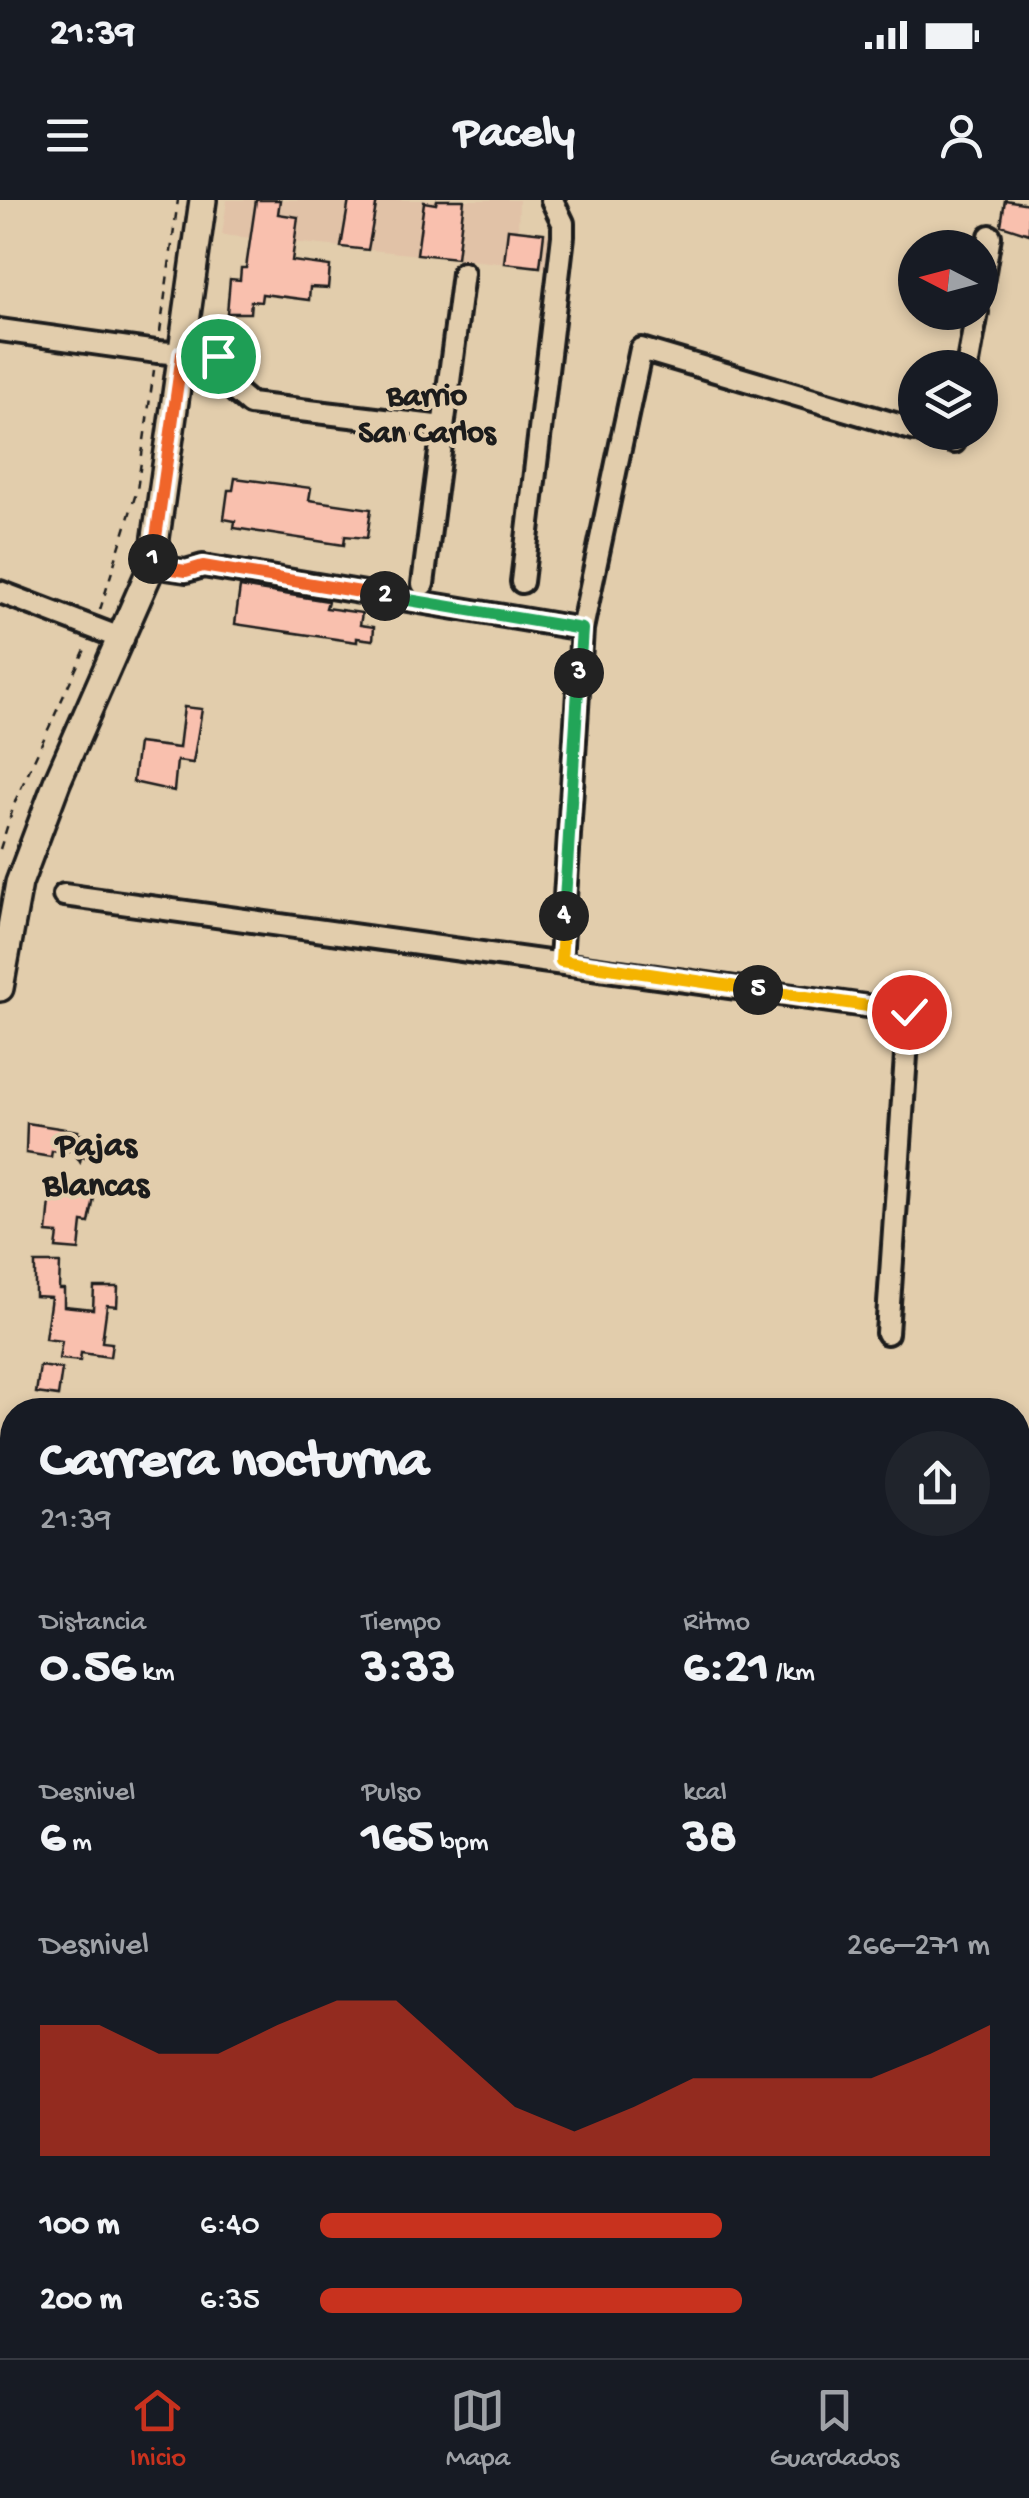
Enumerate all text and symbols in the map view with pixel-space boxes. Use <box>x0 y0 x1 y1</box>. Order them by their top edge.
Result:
text: 21:39 <box>50 13 135 57</box>
icon: menu <box>40 108 95 163</box>
icon: person <box>934 108 989 163</box>
text: Pacely <box>454 109 575 162</box>
north arrow <box>898 230 998 330</box>
map controls <box>898 230 998 450</box>
pin <box>176 314 261 399</box>
icon: arrive <box>191 329 246 384</box>
button: layers <box>898 350 998 450</box>
district label: Barrio San Carlos <box>358 379 498 454</box>
pin: 1 <box>128 534 178 584</box>
text: 1 <box>147 542 159 575</box>
pin: 2 <box>360 571 410 621</box>
text: 2 <box>378 579 392 612</box>
pin: 3 <box>554 648 604 698</box>
text: 3 <box>572 656 586 689</box>
pin: 4 <box>539 891 589 941</box>
text: 4 <box>557 899 571 932</box>
pin: 5 <box>733 965 783 1015</box>
pin <box>867 970 952 1055</box>
text: 5 <box>751 973 765 1006</box>
icon: check <box>882 985 937 1040</box>
district label: Pajas Blancas <box>42 1127 151 1208</box>
button: share <box>885 1431 990 1536</box>
text: Carrera nocturna <box>40 1432 428 1496</box>
text: 21:39 <box>40 1502 111 1540</box>
text: Distancia <box>40 1607 146 1640</box>
text: Tiempo <box>362 1607 441 1640</box>
text: Ritmo <box>683 1607 750 1640</box>
text: 0.56 <box>40 1640 136 1699</box>
text: 3:33 <box>362 1640 455 1699</box>
text: 6:21 <box>683 1640 769 1699</box>
text: km <box>136 1657 175 1690</box>
text: /km <box>769 1657 815 1690</box>
text: Desnivel <box>40 1777 135 1810</box>
text: Pulso <box>362 1777 421 1810</box>
text: kcal <box>683 1777 727 1810</box>
text: 6 <box>40 1810 65 1869</box>
text: 165 <box>362 1810 433 1869</box>
text: 38 <box>683 1810 737 1869</box>
text: m <box>65 1827 92 1860</box>
text: bpm <box>433 1827 489 1860</box>
text: Desnivel <box>40 1928 149 1966</box>
text: 266–271 m <box>847 1928 990 1966</box>
text: 100 m <box>40 2207 120 2245</box>
text: 6:40 <box>200 2207 260 2245</box>
text: 200 m <box>40 2282 122 2320</box>
text: 6:35 <box>200 2282 260 2320</box>
tab: Inicio <box>130 2383 186 2476</box>
tab: Mapa <box>446 2383 510 2476</box>
tab: Guardados <box>770 2383 899 2476</box>

